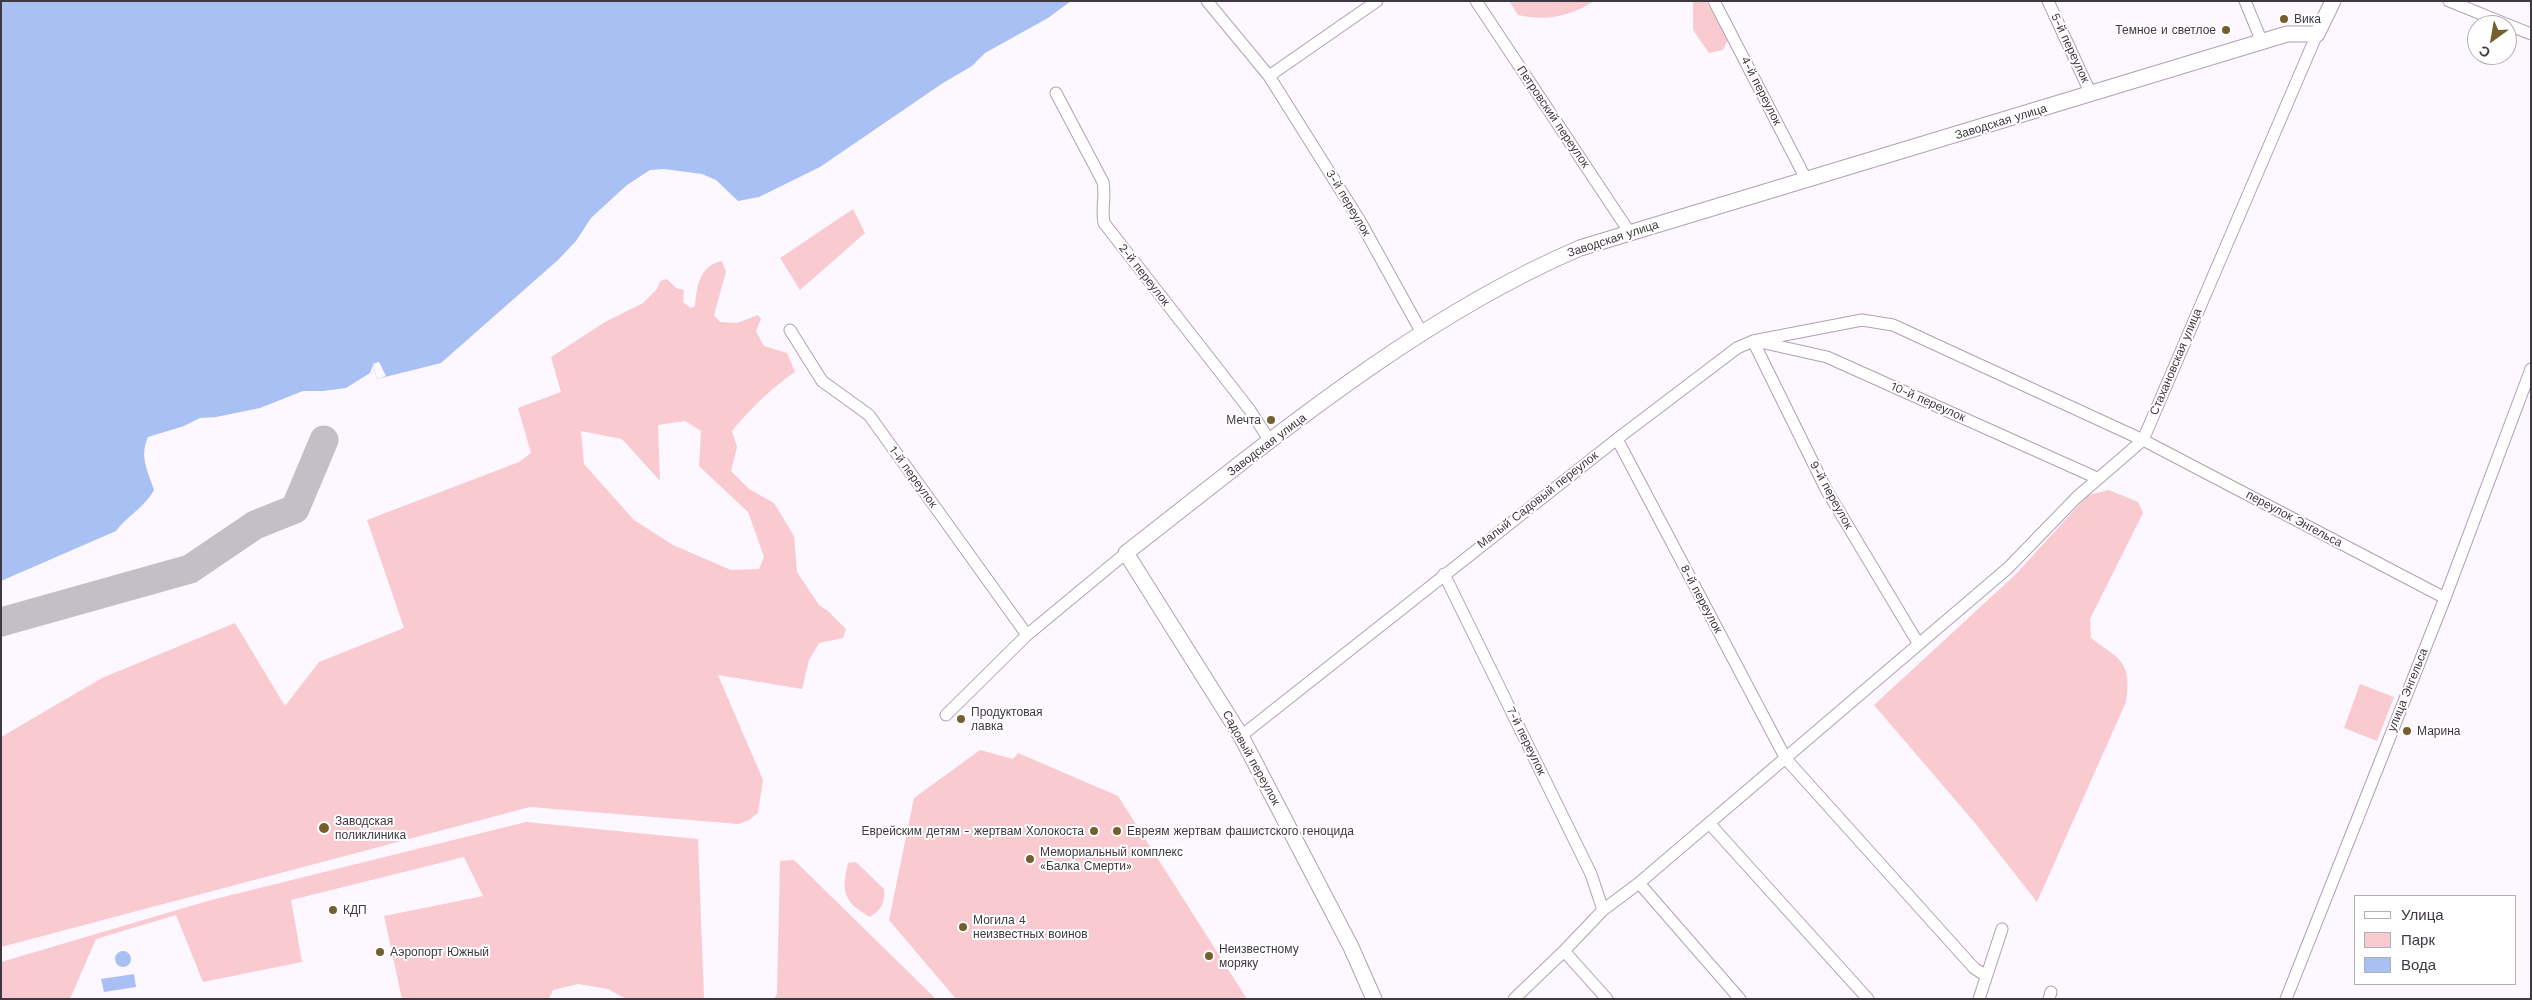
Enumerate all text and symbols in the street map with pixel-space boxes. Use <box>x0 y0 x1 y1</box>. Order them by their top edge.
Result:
street label: 5-й переулок <box>2048 11 2092 85</box>
place label: Вика <box>2294 12 2321 26</box>
marker: Вика <box>2278 13 2290 25</box>
north arrow <box>2467 15 2517 65</box>
place label: Темное и светлое <box>2115 23 2216 37</box>
marker: Темное и светлое <box>2220 24 2232 36</box>
text: С <box>2476 42 2493 61</box>
street label: 4-й переулок <box>1737 54 1785 128</box>
street label: Петровский переулок <box>1514 63 1592 171</box>
street label: Заводская улица <box>1953 101 2049 143</box>
street label: 3-й переулок <box>1322 167 1374 239</box>
street label: Заводская улица <box>1565 217 1661 261</box>
street label: 2-й переулок <box>1115 241 1173 309</box>
street label: Стахановская улица <box>2147 306 2205 418</box>
street label: 10-й переулок <box>1888 379 1968 425</box>
street label: Заводская улица <box>1225 411 1309 479</box>
place label: Мечта <box>1226 413 1261 427</box>
marker: Мечта <box>1265 414 1277 426</box>
street label: 1-й переулок <box>886 443 940 511</box>
street label: Малый Садовый переулок <box>1475 448 1601 552</box>
street label: 9-й переулок <box>1806 458 1856 532</box>
street label: переулок Энгельса <box>2243 488 2345 550</box>
street label: 8-й переулок <box>1677 562 1725 636</box>
street label: улица Энгельса <box>2385 646 2431 734</box>
street label: 7-й переулок <box>1503 704 1549 778</box>
place label: Продуктовая лавка <box>971 705 1043 733</box>
street label: Садовый переулок <box>1219 708 1283 808</box>
marker: Продуктовая лавка <box>955 713 967 725</box>
place label: Марина <box>2417 724 2460 738</box>
marker: Марина <box>2401 725 2413 737</box>
place label: Заводская поликлиника <box>335 814 406 842</box>
marker: Заводская поликлиника <box>317 821 331 835</box>
place label: Еврейским детям - жертвам Холокоста <box>861 824 1084 838</box>
place label: Евреям жертвам фашистского геноцида <box>1127 824 1354 838</box>
marker: Еврейским детям - жертвам Холокоста <box>1088 825 1100 837</box>
marker: Евреям жертвам фашистского геноцида <box>1111 825 1123 837</box>
place label: Мемориальный комплекс «Балка Смерти» <box>1040 845 1183 873</box>
marker: Мемориальный комплекс «Балка Смерти» <box>1024 853 1036 865</box>
legend <box>2354 895 2517 985</box>
place label: КДП <box>343 903 367 917</box>
marker: КДП <box>327 904 339 916</box>
text: Улица <box>2401 906 2444 924</box>
place label: Могила 4 неизвестных воинов <box>973 913 1088 941</box>
marker: Могила 4 неизвестных воинов <box>957 921 969 933</box>
text: Парк <box>2401 931 2435 949</box>
place label: Неизвестному моряку <box>1219 942 1299 970</box>
place label: Аэропорт Южный <box>390 945 489 959</box>
marker: Аэропорт Южный <box>374 946 386 958</box>
marker: Неизвестному моряку <box>1203 950 1215 962</box>
text: Вода <box>2401 956 2436 974</box>

